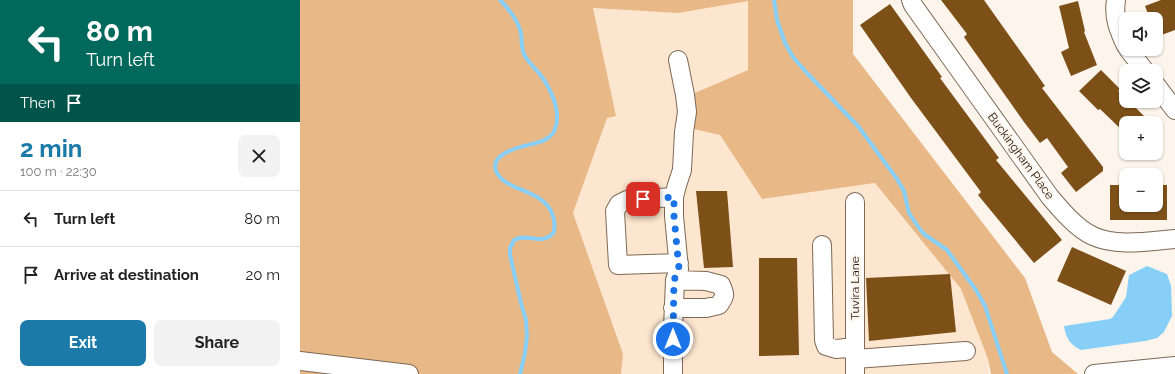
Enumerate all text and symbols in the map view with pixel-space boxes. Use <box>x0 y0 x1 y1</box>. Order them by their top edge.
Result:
map controls <box>1119 12 1163 212</box>
button: sound <box>1119 12 1163 56</box>
text: 80 m <box>86 15 153 48</box>
icon: left <box>20 16 72 68</box>
text: Turn left <box>86 49 155 70</box>
button: layers <box>1119 64 1163 108</box>
icon: arrive <box>63 92 85 114</box>
text: Then <box>20 94 55 112</box>
street label: Buckingham Place <box>985 110 1057 202</box>
button: + <box>1119 116 1163 160</box>
text: 2 min <box>20 134 82 163</box>
button: close <box>238 135 280 177</box>
text: 100 m · 22:30 <box>20 164 97 179</box>
button: − <box>1119 168 1163 212</box>
pin <box>626 182 660 216</box>
icon: arrive <box>632 188 654 210</box>
icon: left <box>20 208 42 230</box>
text: Turn left <box>54 210 115 228</box>
text: 80 m <box>244 210 280 228</box>
street label: Tuvira Lane <box>848 256 862 320</box>
icon: arrive <box>20 264 42 286</box>
text: Arrive at destination <box>54 266 199 284</box>
text: 20 m <box>245 266 280 284</box>
position arrow <box>652 318 694 360</box>
button: Exit <box>20 320 146 366</box>
button: Share <box>154 320 280 366</box>

